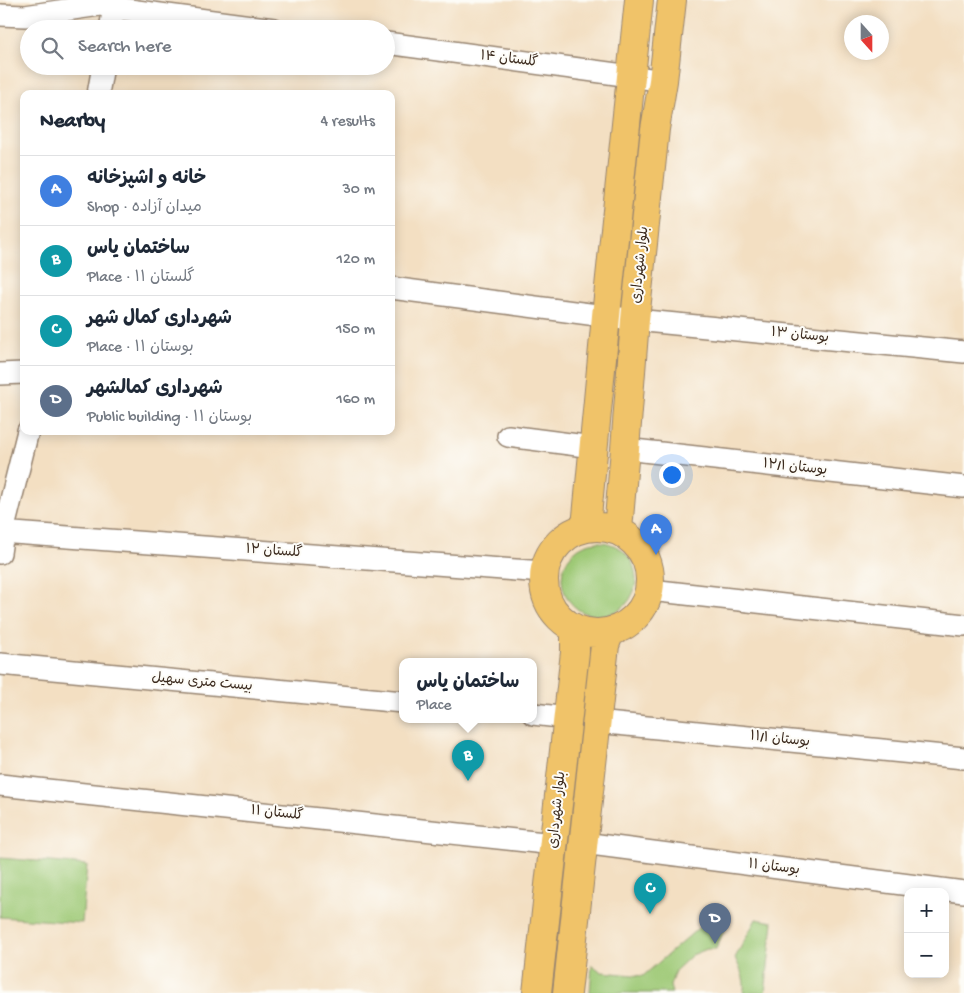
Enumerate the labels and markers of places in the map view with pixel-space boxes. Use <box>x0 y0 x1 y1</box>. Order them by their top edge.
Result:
pin: A <box>640 514 672 555</box>
pin: B <box>452 740 484 781</box>
pin: C <box>634 873 666 914</box>
pin: D <box>699 903 731 944</box>

